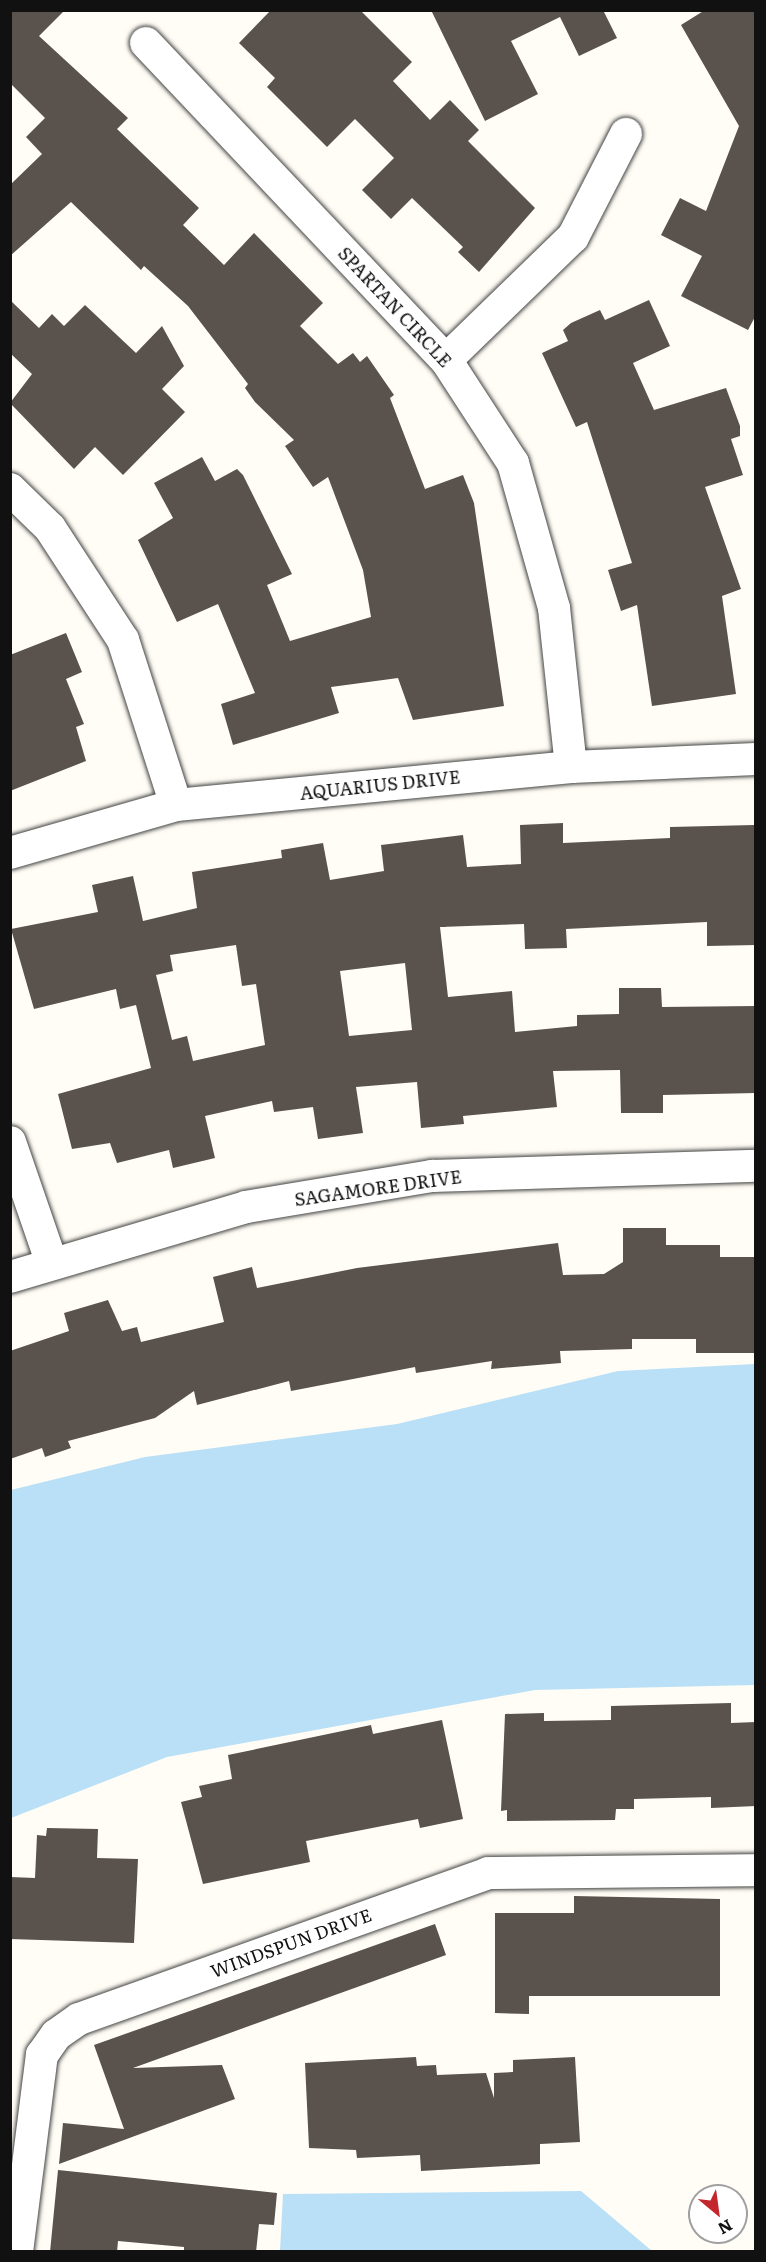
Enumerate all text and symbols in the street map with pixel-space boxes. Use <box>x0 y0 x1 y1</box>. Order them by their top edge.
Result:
street label: SPARTAN CIRCLE <box>334 242 456 372</box>
street label: AQUARIUS DRIVE <box>299 766 461 804</box>
street label: SAGAMORE DRIVE <box>293 1166 463 1210</box>
street label: WINDSPUN DRIVE <box>208 1904 374 1982</box>
north arrow <box>688 2184 748 2244</box>
text: N <box>714 2214 737 2242</box>

